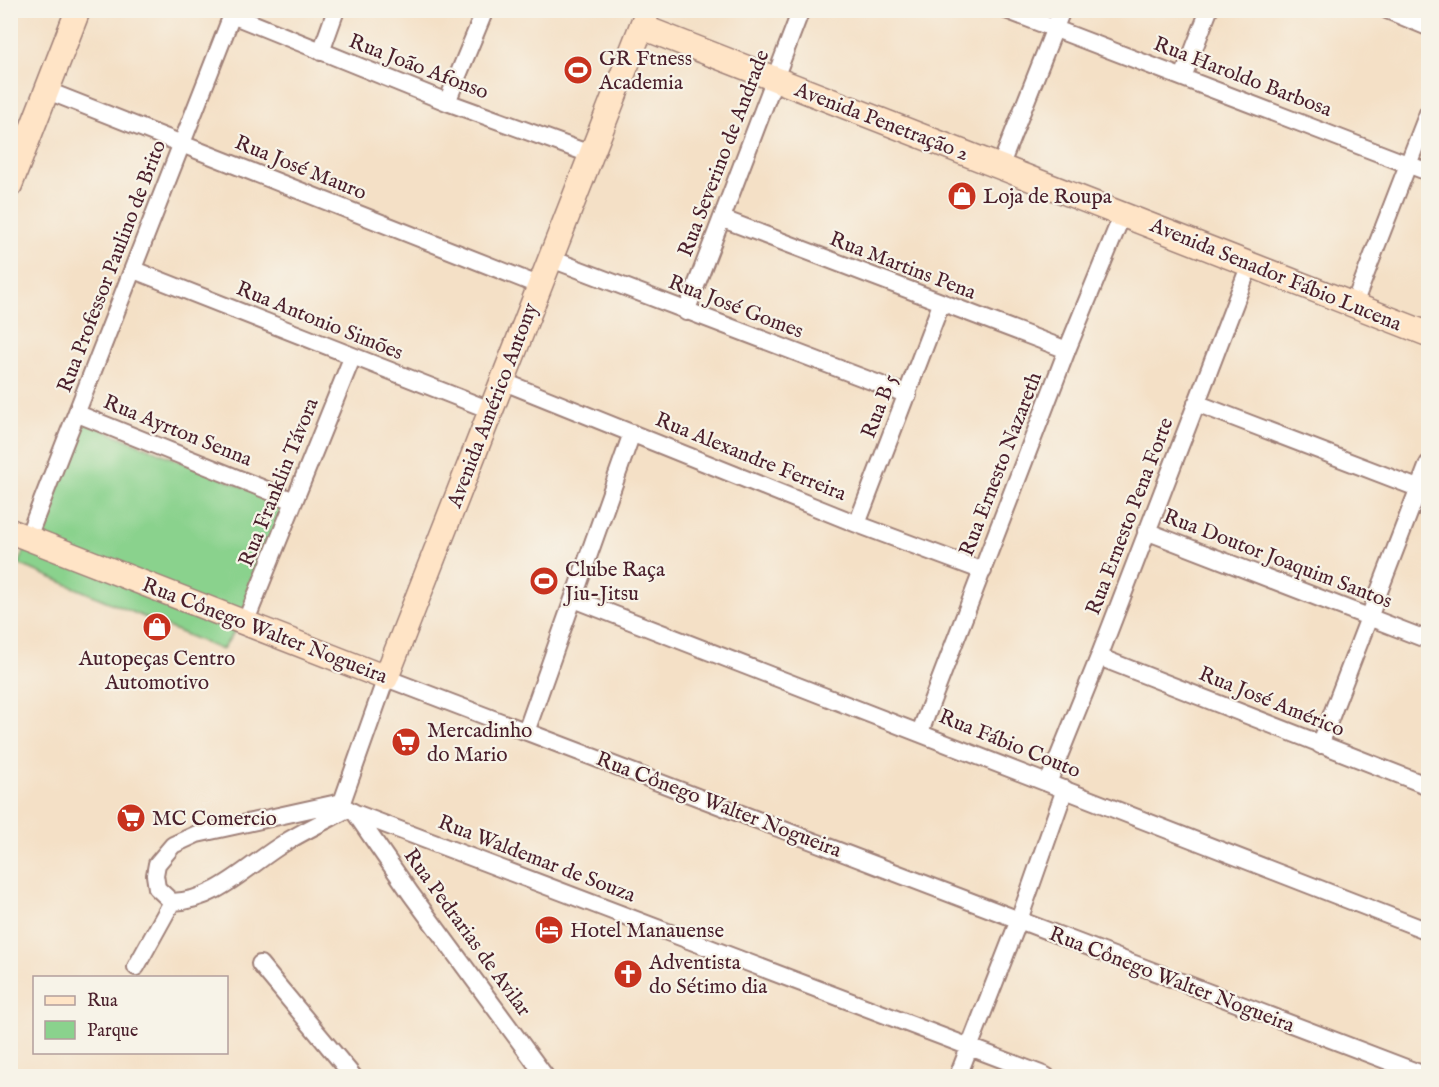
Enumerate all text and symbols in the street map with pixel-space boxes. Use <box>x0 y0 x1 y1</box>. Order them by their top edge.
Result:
street label: Rua João Afonso <box>345 28 492 106</box>
street label: Rua Haroldo Barbosa <box>1149 31 1336 124</box>
place label: GR Ftness Academia <box>598 46 692 97</box>
street label: Rua Severino de Andrade <box>672 46 777 261</box>
sports icon: GR Ftness Academia <box>562 54 594 86</box>
street label: Avenida Penetração 2 <box>790 76 972 168</box>
street label: Rua José Mauro <box>230 130 370 207</box>
street label: Rua Professor Paulino de Brito <box>52 136 173 397</box>
shop icon: Loja de Roupa <box>946 180 978 212</box>
place label: Loja de Roupa <box>983 184 1113 211</box>
street label: Avenida Senador Fábio Lucena <box>1145 212 1406 339</box>
street label: Rua Martins Pena <box>825 226 980 307</box>
street label: Rua José Gomes <box>664 269 807 346</box>
street label: Rua Antonio Simões <box>232 276 407 367</box>
street label: Avenida Américo Antony <box>441 299 545 513</box>
street label: Rua Ernesto Nazareth <box>954 369 1049 560</box>
street label: Rua B 5 <box>856 370 905 442</box>
street label: Rua Ayrton Senna <box>99 389 257 474</box>
street label: Rua Franklin Távora <box>233 393 326 571</box>
street label: Rua Alexandre Ferreira <box>651 407 851 508</box>
street label: Rua Ernesto Pena Forte <box>1080 414 1181 619</box>
street label: Rua Doutor Joaquim Santos <box>1159 503 1396 616</box>
place label: Clube Raça Jiu-Jitsu <box>563 557 666 608</box>
sports icon: Clube Raça Jiu-Jitsu <box>528 565 560 597</box>
street label: Rua Cônego Walter Nogueira <box>138 572 392 691</box>
shop icon: Autopeças Centro Automotivo <box>141 611 173 643</box>
place label: Autopeças Centro Automotivo <box>78 646 235 697</box>
street label: Rua José Américo <box>1195 661 1348 744</box>
street label: Rua Fábio Couto <box>935 704 1084 785</box>
place label: Mercadinho do Mario <box>427 718 532 769</box>
supermarket icon: Mercadinho do Mario <box>390 726 422 758</box>
street label: Rua Cônego Walter Nogueira <box>592 746 846 865</box>
supermarket icon: MC Comercio <box>115 802 147 834</box>
place label: MC Comercio <box>152 806 277 833</box>
street label: Rua Waldemar de Souza <box>434 809 640 910</box>
street label: Rua Pedrarias de Avilar <box>397 844 537 1022</box>
hotel icon: Hotel Manauense <box>533 914 565 946</box>
place label: Hotel Manauense <box>570 918 724 945</box>
street label: Rua Cônego Walter Nogueira <box>1045 921 1299 1040</box>
place label: Adventista do Sétimo dia <box>648 950 768 1001</box>
church icon: Adventista do Sétimo dia <box>612 958 644 990</box>
legend <box>33 976 228 1054</box>
text: Rua <box>87 990 118 1013</box>
text: Parque <box>87 1020 138 1043</box>

